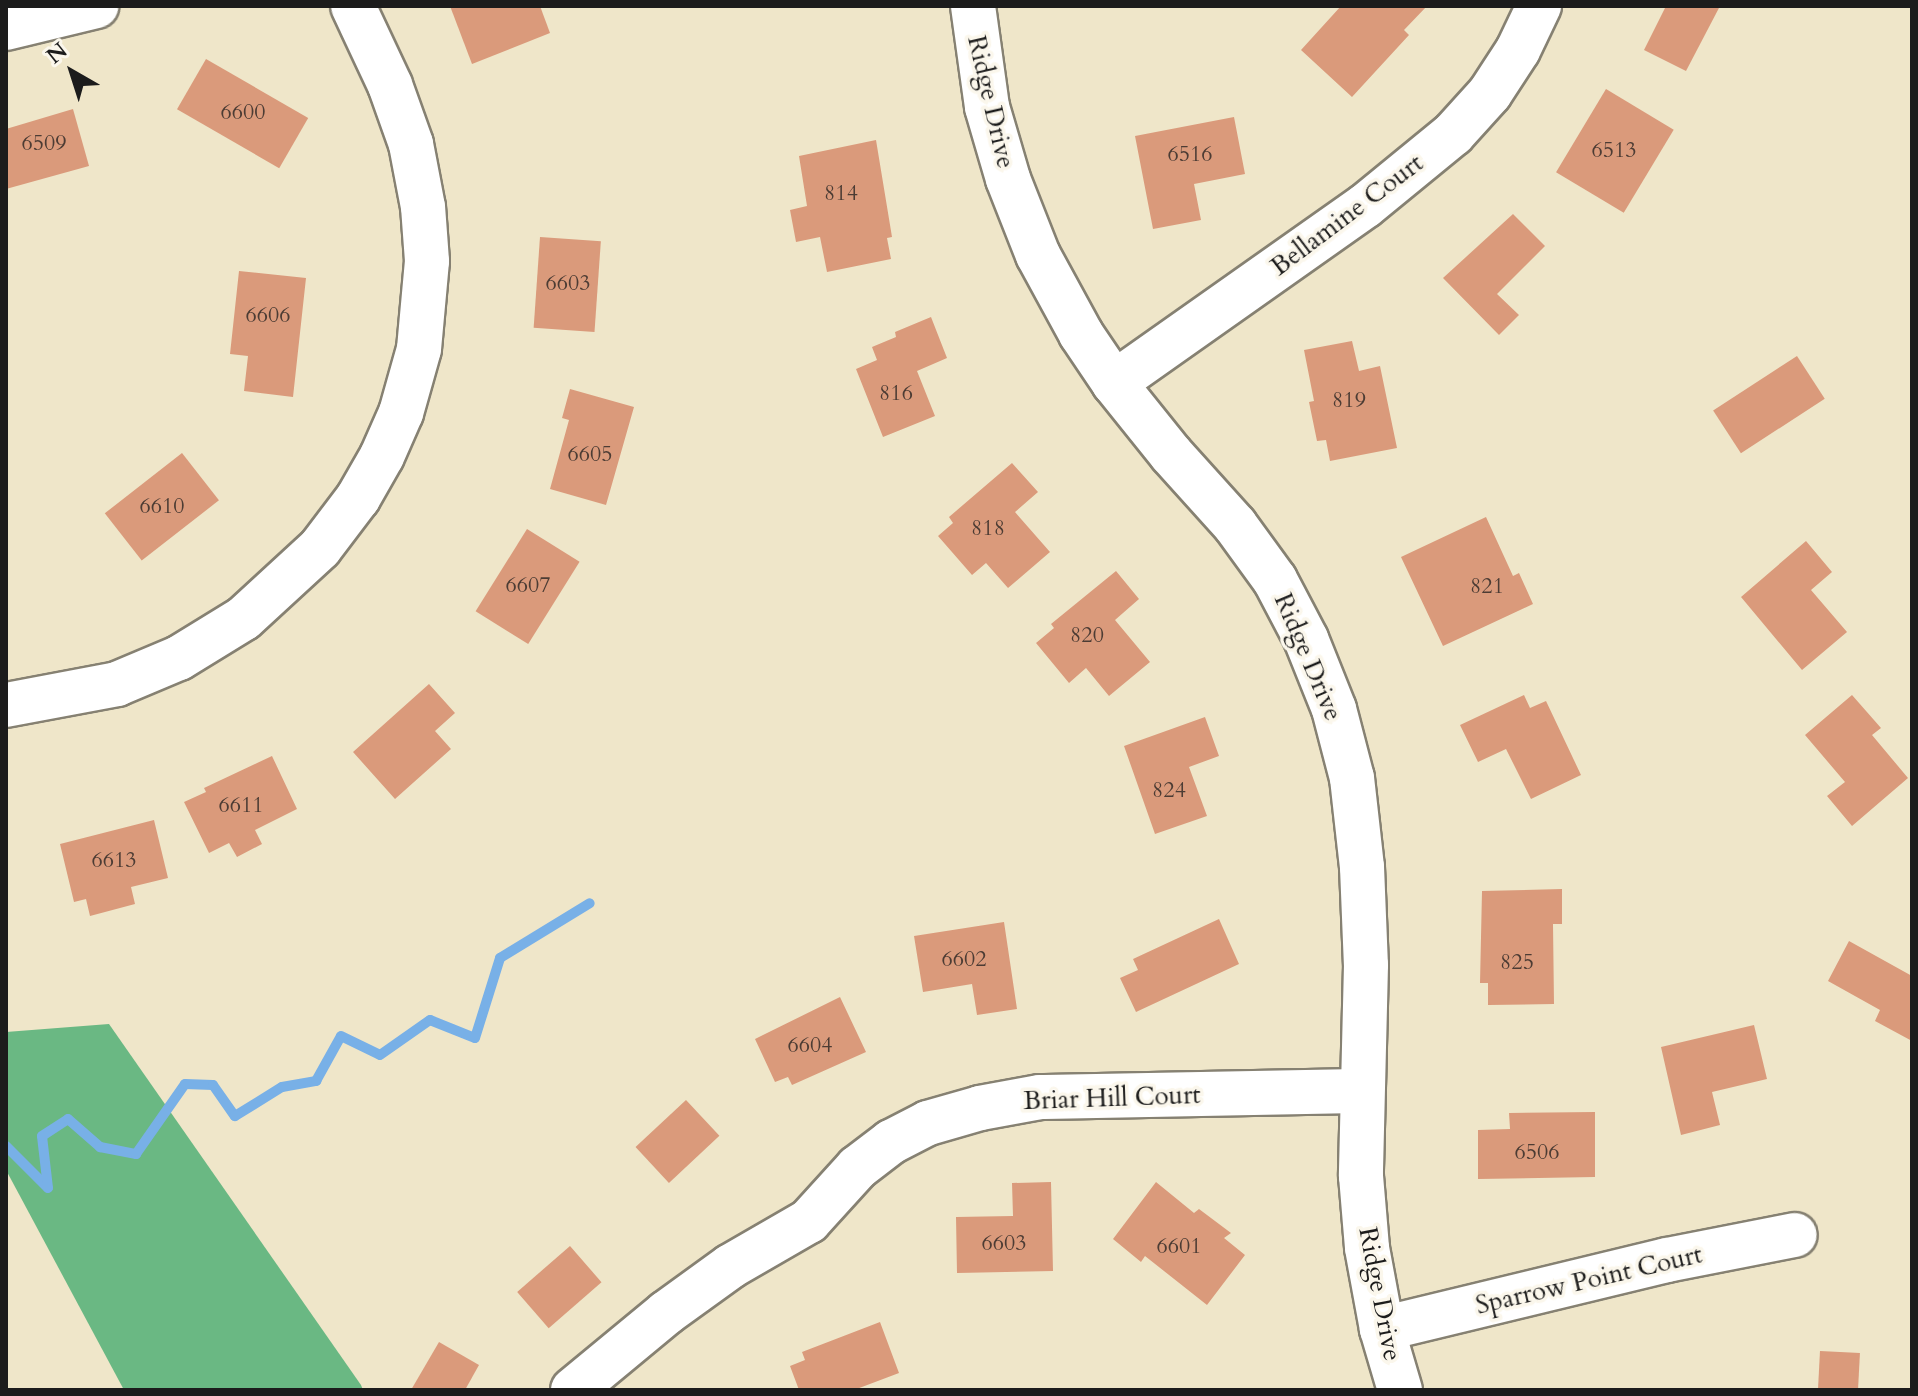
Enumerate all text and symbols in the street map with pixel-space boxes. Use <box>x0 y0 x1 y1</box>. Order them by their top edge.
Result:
north arrow <box>32 32 112 112</box>
street label: Ridge Drive <box>961 33 1021 171</box>
text: N <box>40 36 74 71</box>
house number: 6600 <box>220 100 266 126</box>
house number: 6509 <box>21 131 67 157</box>
house number: 6513 <box>1591 138 1637 164</box>
house number: 6516 <box>1167 142 1213 168</box>
street label: Bellamine Court <box>1265 148 1429 282</box>
house number: 814 <box>824 181 858 207</box>
house number: 6603 <box>545 271 591 297</box>
house number: 6606 <box>245 303 291 329</box>
house number: 816 <box>879 381 913 407</box>
house number: 819 <box>1332 388 1366 414</box>
house number: 6605 <box>567 442 613 468</box>
house number: 6610 <box>139 494 185 520</box>
house number: 818 <box>971 516 1005 542</box>
house number: 6607 <box>505 573 551 599</box>
house number: 821 <box>1470 574 1504 600</box>
street label: Ridge Drive <box>1267 589 1349 725</box>
house number: 820 <box>1070 623 1104 649</box>
house number: 824 <box>1152 778 1186 804</box>
house number: 6611 <box>218 793 264 819</box>
house number: 6613 <box>91 848 137 874</box>
house number: 6602 <box>941 947 987 973</box>
house number: 825 <box>1500 950 1534 976</box>
house number: 6604 <box>787 1033 833 1059</box>
street label: Briar Hill Court <box>1023 1079 1201 1117</box>
house number: 6506 <box>1514 1140 1560 1166</box>
street label: Ridge Drive <box>1352 1225 1408 1363</box>
house number: 6603 <box>981 1231 1027 1257</box>
house number: 6601 <box>1156 1234 1202 1260</box>
street label: Sparrow Point Court <box>1473 1239 1705 1321</box>

